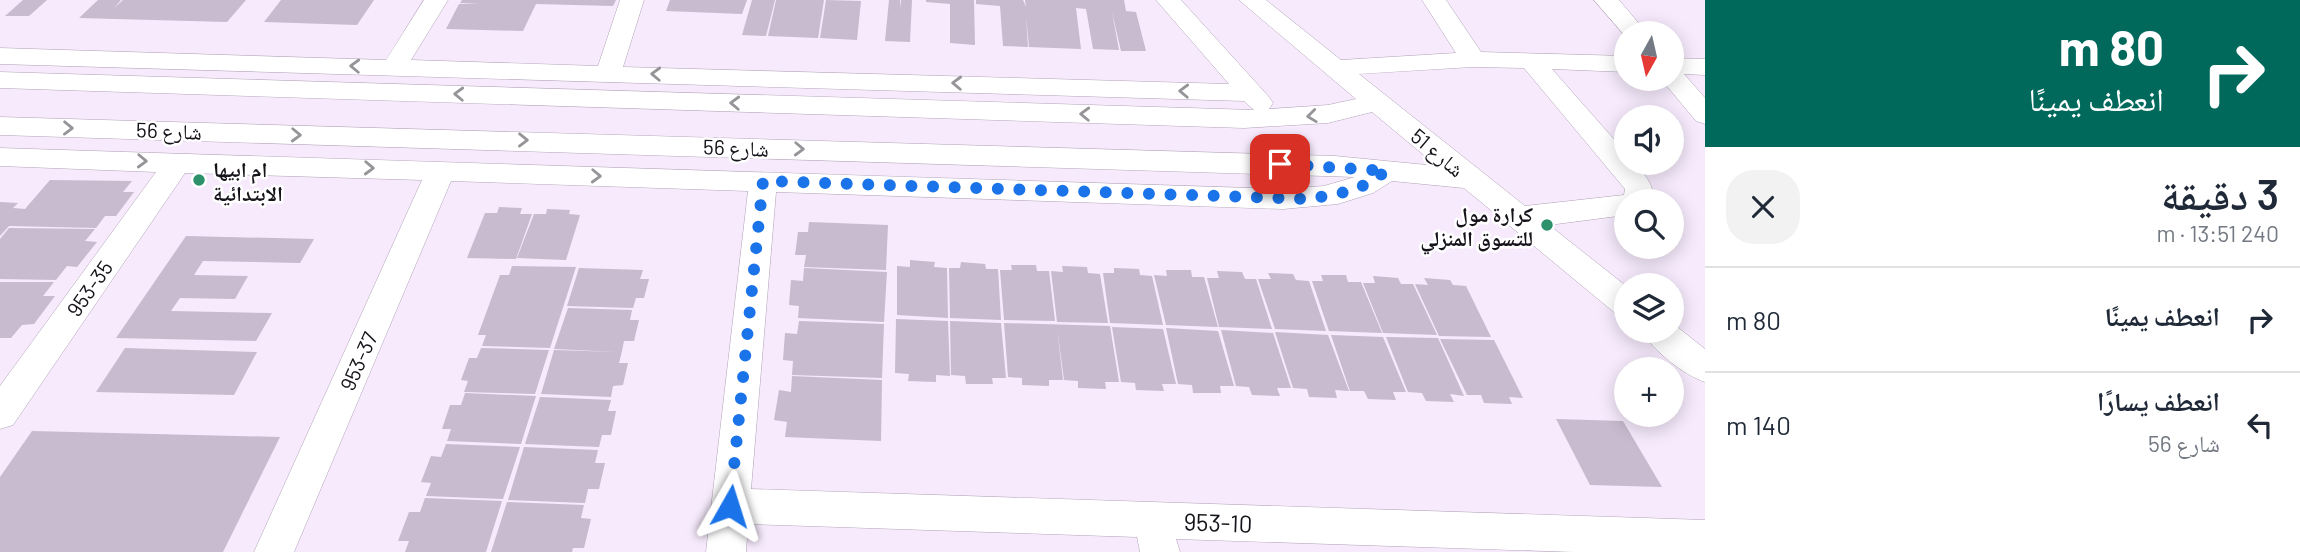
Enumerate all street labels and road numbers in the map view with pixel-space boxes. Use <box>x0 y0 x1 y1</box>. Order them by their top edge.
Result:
street label: شارع 56 <box>136 116 202 146</box>
street label: شارع 51 <box>1405 123 1470 183</box>
street label: شارع 56 <box>703 133 769 163</box>
street label: 953-35 <box>61 255 117 321</box>
street label: 953-37 <box>334 328 382 394</box>
street label: 953-10 <box>1183 506 1253 538</box>

